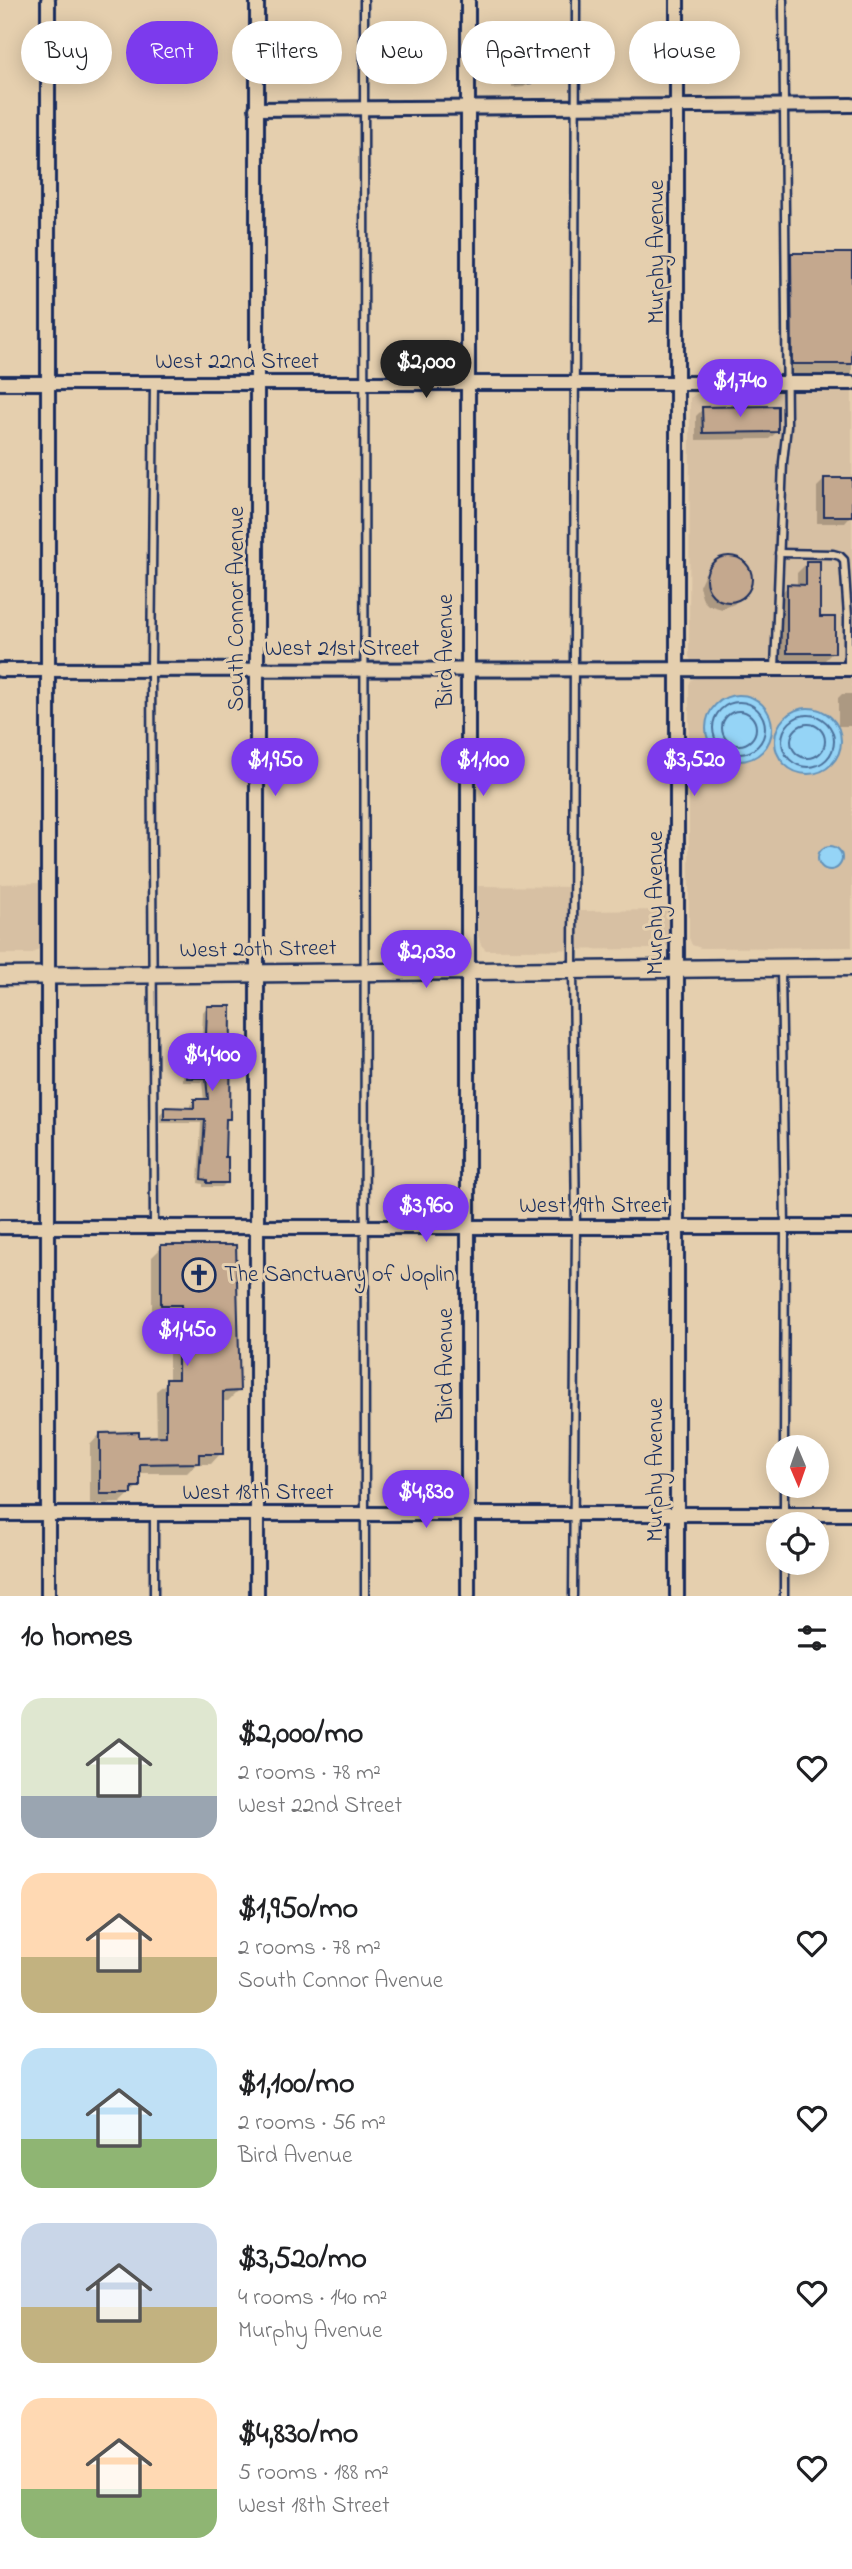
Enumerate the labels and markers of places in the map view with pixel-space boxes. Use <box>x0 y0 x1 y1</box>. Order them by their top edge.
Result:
pin: $2,000 <box>369 340 483 400</box>
pin: $1,740 <box>683 360 797 419</box>
pin: $1,950 <box>218 738 332 798</box>
pin: $1,100 <box>426 738 540 798</box>
pin: $3,520 <box>637 738 751 798</box>
pin: $2,030 <box>369 930 483 990</box>
pin: $4,400 <box>155 1034 269 1093</box>
pin: $3,960 <box>369 1184 483 1244</box>
church icon: The Sanctuary of Joplin <box>180 1256 218 1294</box>
place label: The Sanctuary of Joplin <box>224 1259 455 1294</box>
pin: $1,450 <box>130 1308 244 1368</box>
pin: $4,830 <box>369 1470 483 1530</box>

